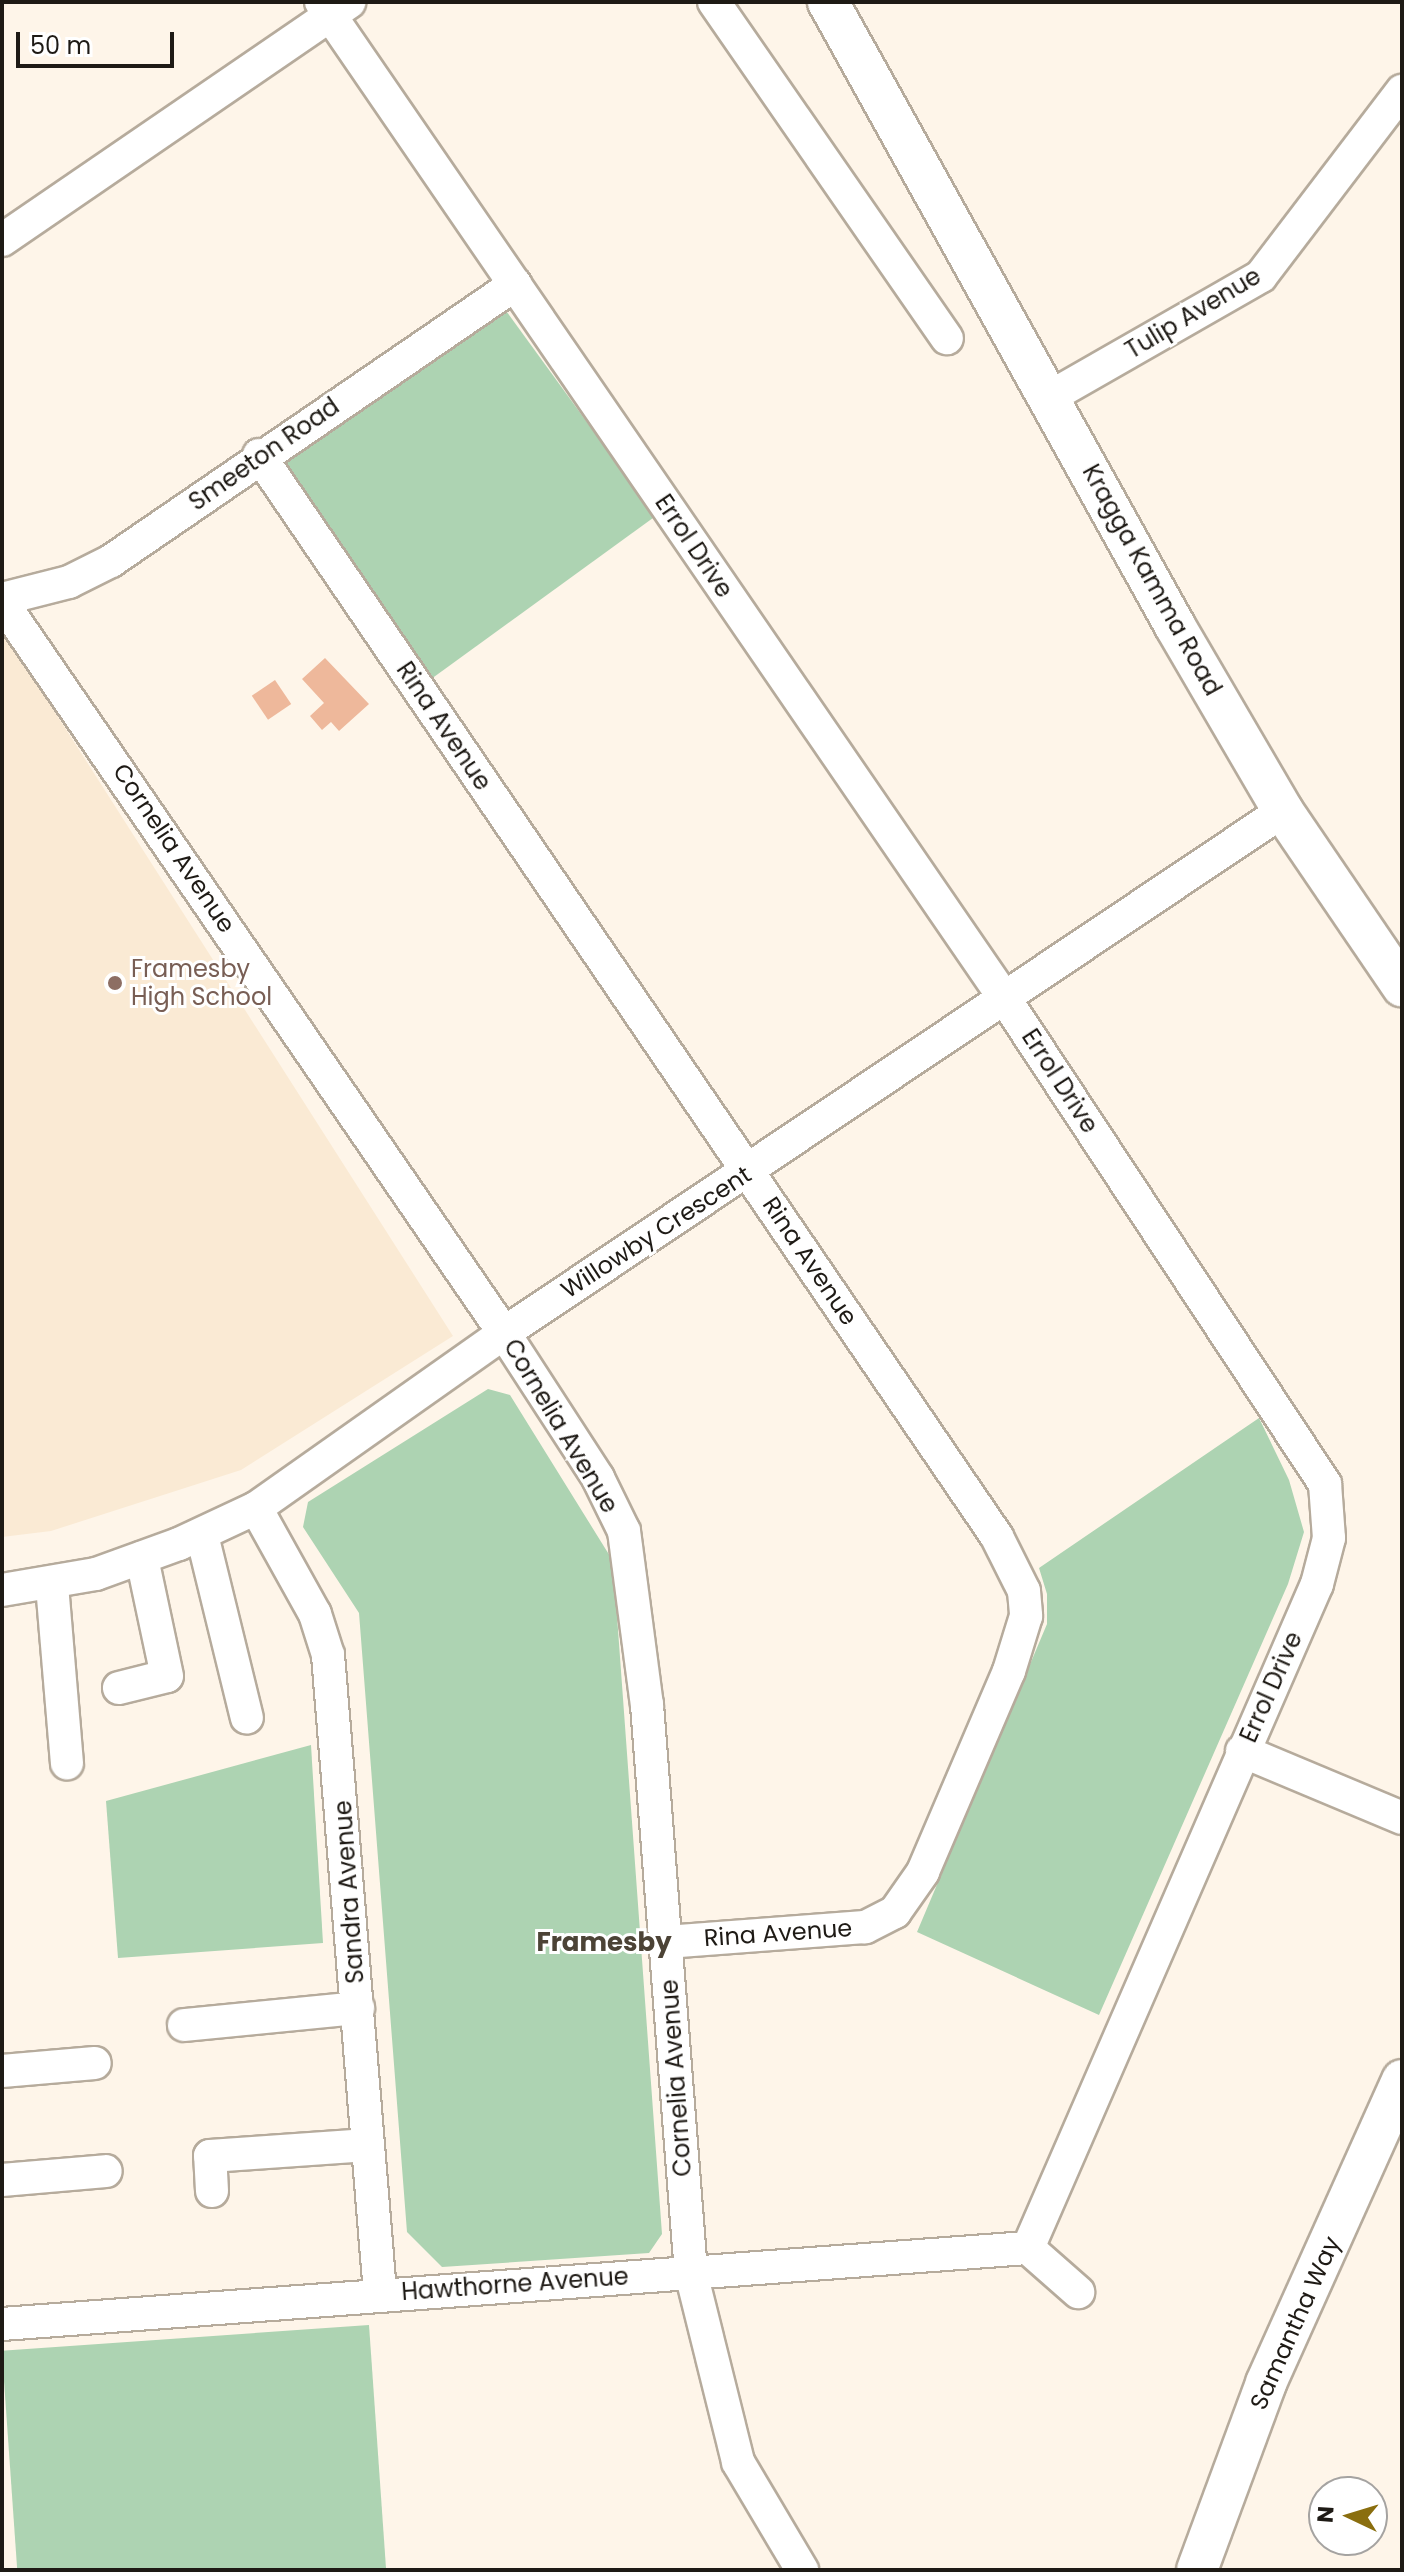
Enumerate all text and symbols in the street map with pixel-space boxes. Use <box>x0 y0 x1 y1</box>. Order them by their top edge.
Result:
scale bar <box>20 16 178 66</box>
text: 50 m <box>30 29 91 62</box>
street label: Tulip Avenue <box>1120 261 1266 365</box>
street label: Smeeton Road <box>183 391 345 517</box>
street label: Kragga Kamma Road <box>1076 459 1228 701</box>
street label: Errol Drive <box>649 489 739 603</box>
street label: Rina Avenue <box>391 656 497 796</box>
street label: Cornelia Avenue <box>107 758 241 938</box>
place label: Framesby High School <box>131 955 272 1011</box>
marker: Framesby High School <box>106 974 124 992</box>
street label: Errol Drive <box>1016 1024 1104 1138</box>
street label: Willowby Crescent <box>556 1160 756 1304</box>
street label: Rina Avenue <box>757 1191 863 1331</box>
street label: Cornelia Avenue <box>498 1334 624 1518</box>
street label: Errol Drive <box>1234 1627 1308 1747</box>
street label: Sandra Avenue <box>328 1799 370 1985</box>
street label: Rina Avenue <box>703 1913 853 1953</box>
district label: Framesby <box>536 1927 672 1959</box>
street label: Cornelia Avenue <box>655 1978 697 2178</box>
street label: Samantha Way <box>1244 2232 1346 2414</box>
street label: Hawthorne Avenue <box>400 2262 630 2306</box>
north arrow <box>1308 2476 1388 2556</box>
text: N <box>1310 2505 1342 2524</box>

